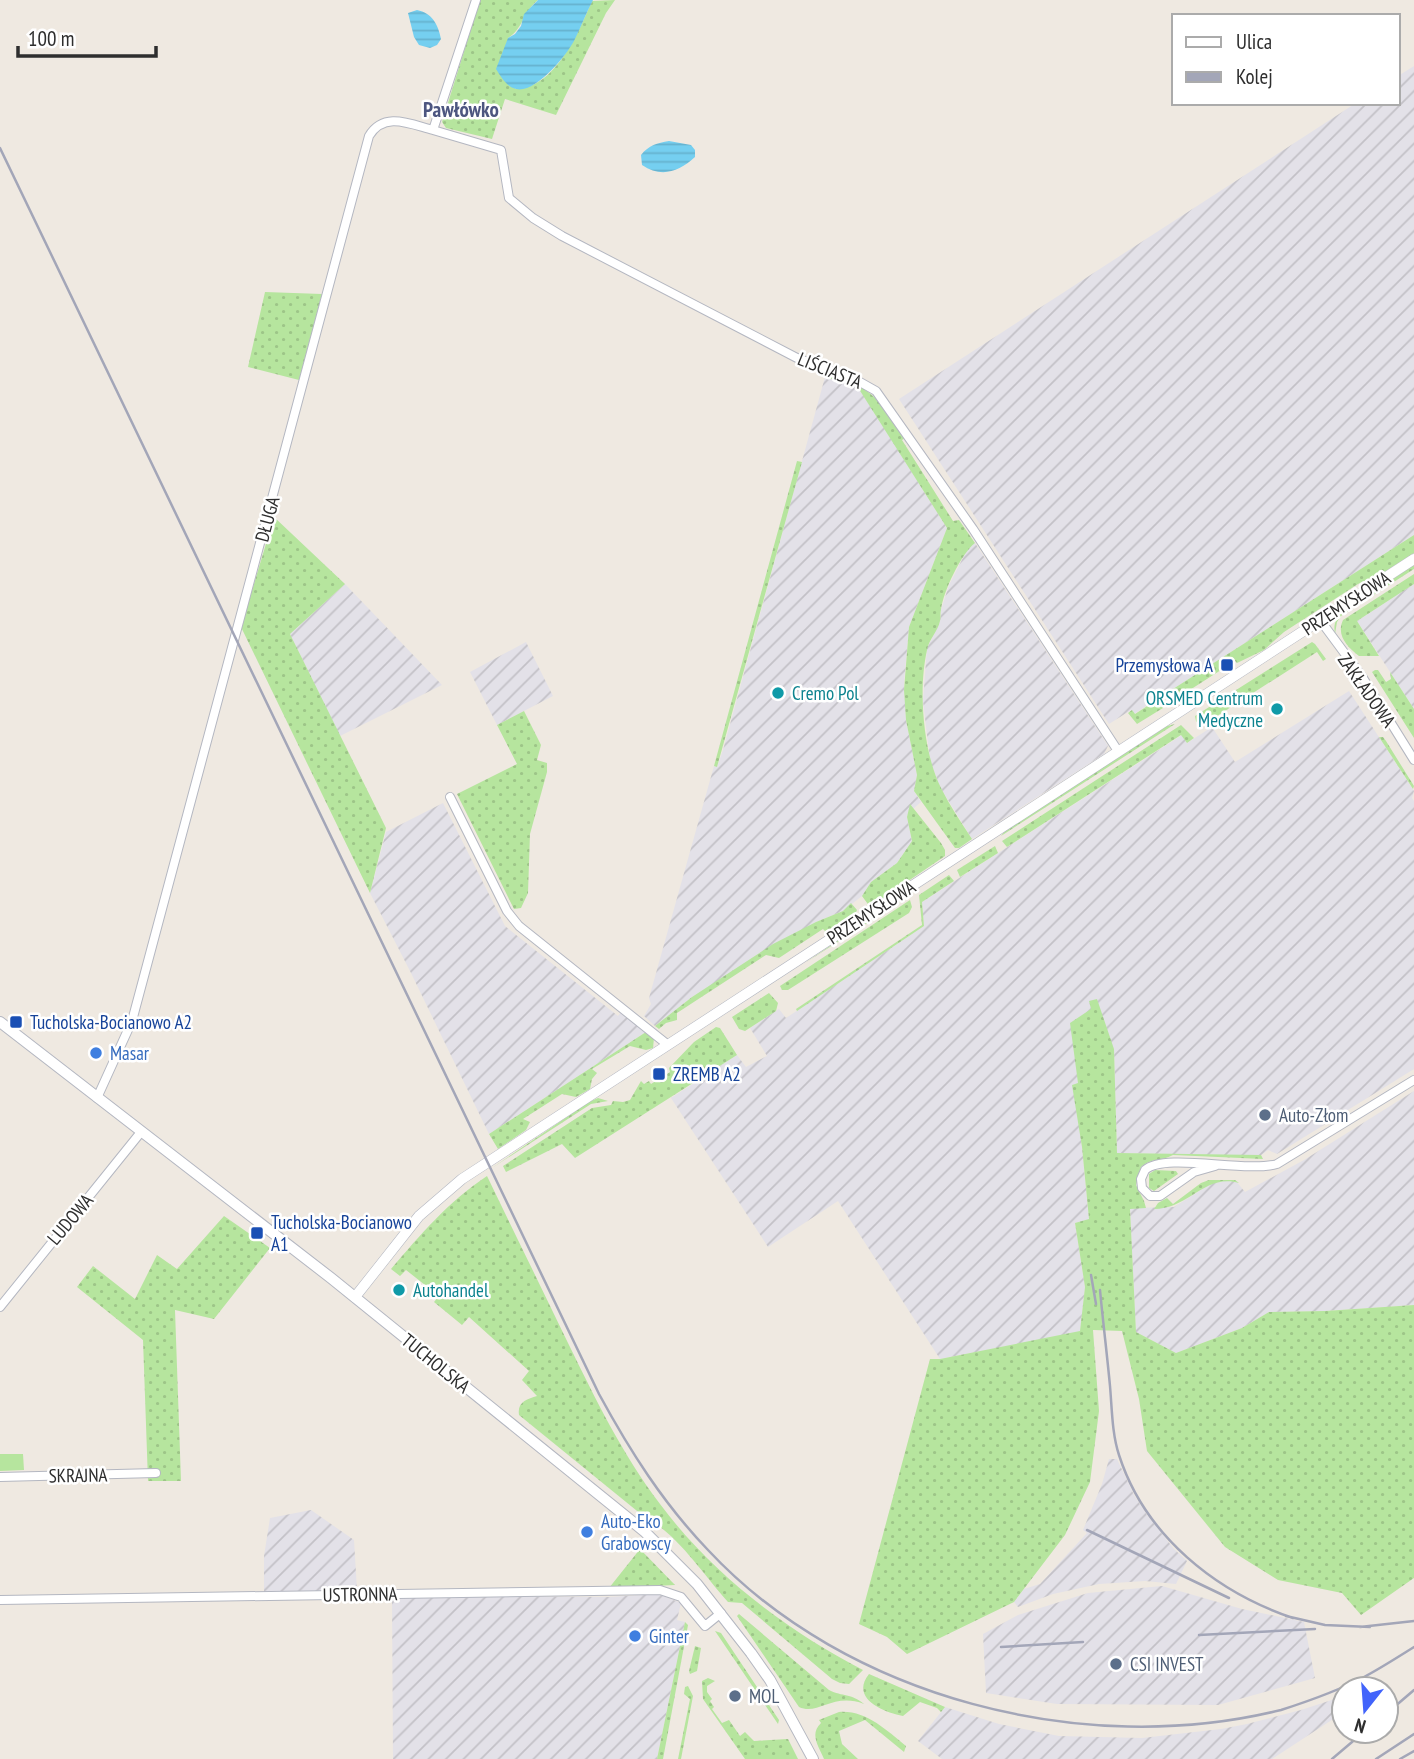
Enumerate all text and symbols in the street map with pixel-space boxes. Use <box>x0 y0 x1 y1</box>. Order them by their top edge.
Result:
scale bar <box>18 14 156 58</box>
legend <box>1172 14 1400 105</box>
text: 100 m <box>28 25 74 52</box>
text: Ulica <box>1236 28 1272 55</box>
text: Kolej <box>1236 63 1273 90</box>
district label: Pawłówko <box>423 96 499 123</box>
street label: LIŚCIASTA <box>794 346 866 394</box>
street label: DŁUGA <box>249 494 285 544</box>
street label: PRZEMYSŁOWA <box>1297 565 1395 641</box>
street label: ZAKŁADOWA <box>1333 648 1401 732</box>
place label: Przemysłowa A <box>1116 653 1213 677</box>
marker: Przemysłowa A <box>1219 657 1235 673</box>
place label: Cremo Pol <box>792 681 859 705</box>
marker: Cremo Pol <box>770 685 786 701</box>
place label: ORSMED Centrum Medyczne <box>1146 686 1263 732</box>
marker: ORSMED Centrum Medyczne <box>1269 701 1285 717</box>
street label: PRZEMYSŁOWA <box>822 874 920 950</box>
place label: Tucholska-Bocianowo A2 <box>30 1010 192 1034</box>
marker: Tucholska-Bocianowo A2 <box>8 1014 24 1030</box>
place label: Masar <box>110 1041 150 1065</box>
marker: Masar <box>88 1045 104 1061</box>
place label: ZREMB A2 <box>673 1062 741 1086</box>
marker: ZREMB A2 <box>651 1066 667 1082</box>
place label: Auto-Złom <box>1279 1103 1348 1127</box>
marker: Auto-Złom <box>1257 1107 1273 1123</box>
street label: LUDOWA <box>42 1189 98 1249</box>
place label: Tucholska-Bocianowo A1 <box>271 1210 412 1256</box>
marker: Tucholska-Bocianowo A1 <box>249 1225 265 1241</box>
place label: Autohandel <box>413 1278 489 1302</box>
marker: Autohandel <box>391 1282 407 1298</box>
street label: TUCHOLSKA <box>397 1328 475 1398</box>
street label: SKRAJNA <box>48 1462 108 1488</box>
place label: Auto-Eko Grabowscy <box>601 1509 672 1555</box>
marker: Auto-Eko Grabowscy <box>579 1524 595 1540</box>
street label: USTRONNA <box>322 1581 398 1607</box>
place label: Ginter <box>649 1624 690 1648</box>
marker: Ginter <box>627 1628 643 1644</box>
place label: CSI INVEST <box>1130 1652 1204 1676</box>
marker: CSI INVEST <box>1108 1656 1124 1672</box>
north arrow <box>1330 1675 1400 1745</box>
place label: MOL <box>749 1684 780 1708</box>
marker: MOL <box>727 1688 743 1704</box>
text: N <box>1352 1713 1368 1739</box>

